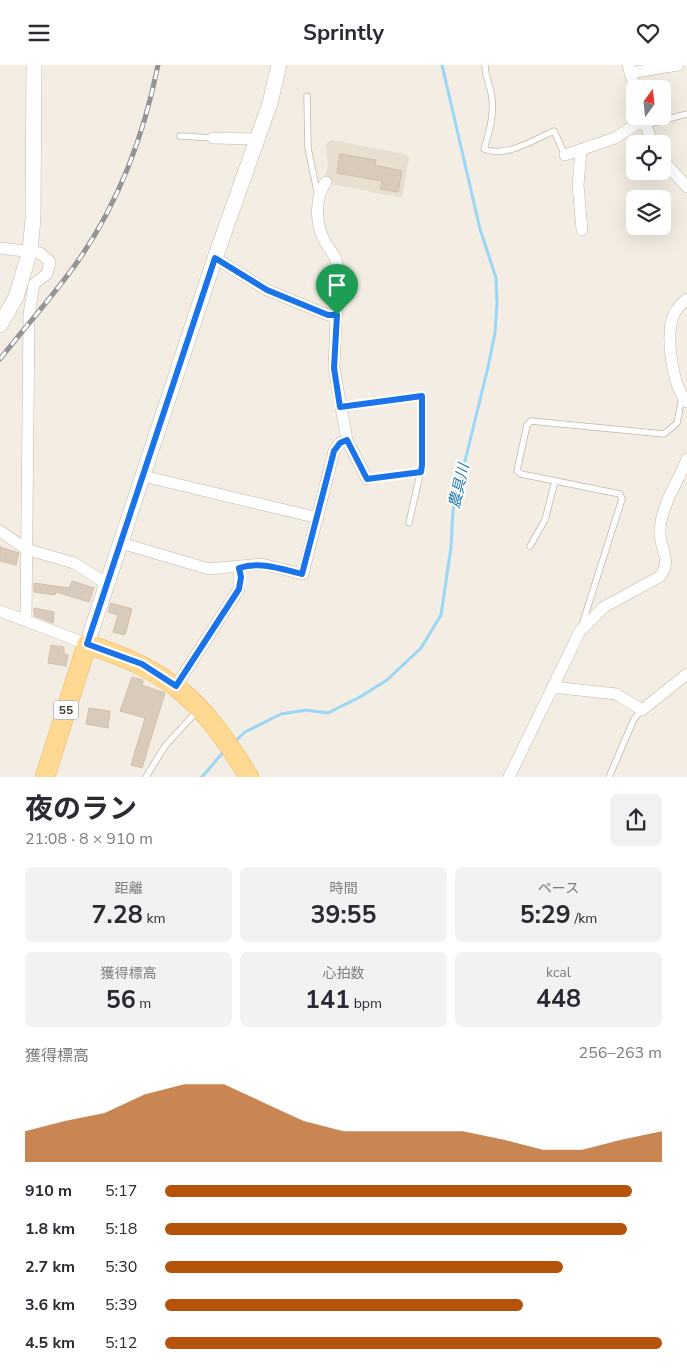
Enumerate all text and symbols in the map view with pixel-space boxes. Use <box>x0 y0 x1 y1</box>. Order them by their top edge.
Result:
text: Sprintly <box>303 18 384 48</box>
icon: menu <box>25 19 53 47</box>
icon: heart <box>634 19 662 47</box>
north arrow <box>626 80 671 125</box>
map controls <box>626 80 671 235</box>
button: locate <box>626 135 671 180</box>
button: layers <box>626 190 671 235</box>
pin <box>316 264 358 315</box>
icon: arrive <box>323 271 351 299</box>
water label: 農具川 <box>444 460 474 510</box>
road number: 55 <box>54 701 78 719</box>
text: 夜のラン <box>25 790 137 828</box>
button: share <box>610 794 662 846</box>
text: 21:08 · 8 × 910 m <box>25 828 153 850</box>
text: 距離 <box>115 879 143 898</box>
text: 時間 <box>330 879 358 898</box>
text: ペース <box>538 879 579 898</box>
text: 7.28 <box>92 898 143 932</box>
text: 39:55 <box>310 898 377 932</box>
text: 5:29 <box>520 898 571 932</box>
text: km <box>143 909 165 928</box>
text: /km <box>571 909 597 928</box>
text: kcal <box>546 963 571 982</box>
text: 獲得標高 <box>101 964 157 983</box>
text: 心拍数 <box>323 964 365 983</box>
text: 448 <box>536 982 581 1016</box>
text: 56 <box>106 983 136 1017</box>
text: 141 <box>305 983 350 1017</box>
text: m <box>136 994 151 1013</box>
text: bpm <box>350 994 382 1013</box>
text: 256–263 m <box>579 1042 662 1064</box>
text: 獲得標高 <box>25 1045 89 1067</box>
text: 910 m <box>25 1180 72 1202</box>
text: 5:17 <box>105 1180 137 1202</box>
text: 1.8 km <box>25 1218 75 1240</box>
text: 5:18 <box>105 1218 137 1240</box>
text: 2.7 km <box>25 1256 75 1278</box>
text: 5:30 <box>105 1256 137 1278</box>
text: 3.6 km <box>25 1294 75 1316</box>
text: 5:39 <box>105 1294 137 1316</box>
text: 4.5 km <box>25 1332 75 1354</box>
text: 5:12 <box>105 1332 137 1354</box>

